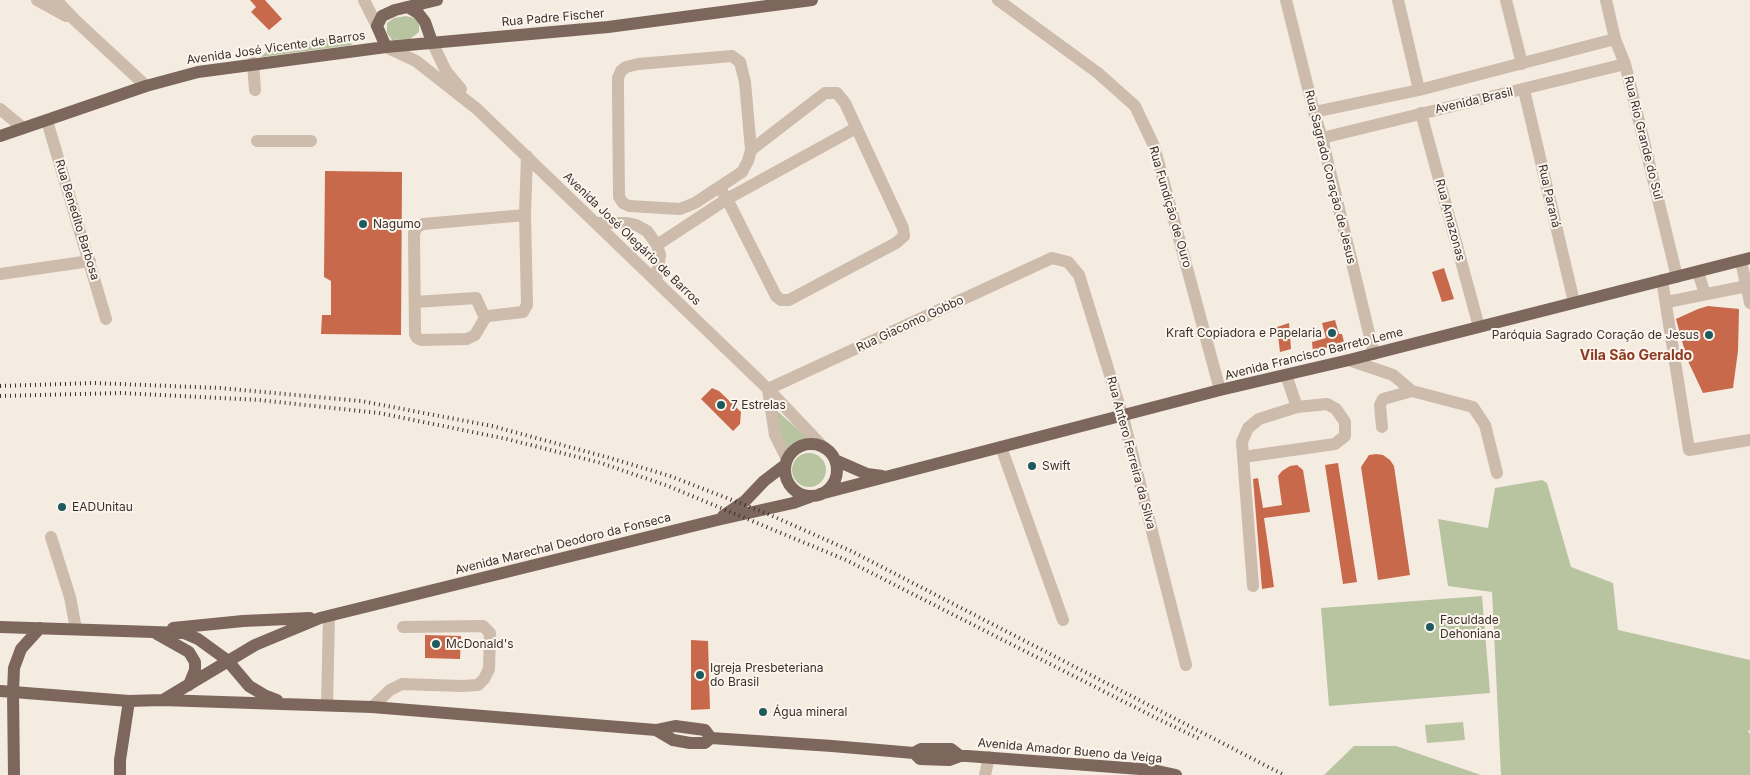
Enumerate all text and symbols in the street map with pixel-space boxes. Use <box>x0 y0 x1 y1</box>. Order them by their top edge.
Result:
street label: Rua Padre Fischer <box>501 6 605 30</box>
street label: Avenida José Vicente de Barros <box>186 28 366 68</box>
street label: Rua Rio Grande do Sul <box>1621 75 1665 201</box>
street label: Avenida Brasil <box>1434 85 1514 117</box>
street label: Rua Sagrado Coração de Jesus <box>1301 89 1359 265</box>
street label: Rua Fundição de Ouro <box>1146 145 1194 269</box>
street label: Rua Benedito Barbosa <box>52 158 102 282</box>
street label: Rua Paraná <box>1535 163 1563 229</box>
street label: Avenida José Olegário de Barros <box>560 169 704 309</box>
street label: Rua Amazonas <box>1432 177 1468 263</box>
place label: Nagumo <box>373 217 421 231</box>
marker: Nagumo <box>357 218 369 230</box>
street label: Rua Giacomo Gobbo <box>854 293 966 355</box>
street label: Avenida Francisco Barreto Leme <box>1223 325 1405 383</box>
place label: Kraft Copiadora e Papelaria <box>1166 326 1322 340</box>
marker: Kraft Copiadora e Papelaria <box>1326 327 1338 339</box>
place label: Paróquia Sagrado Coração de Jesus <box>1492 328 1699 342</box>
marker: Paróquia Sagrado Coração de Jesus <box>1703 329 1715 341</box>
district label: Vila São Geraldo <box>1580 348 1692 364</box>
street label: Rua Antero Ferreira da Silva <box>1104 375 1158 531</box>
place label: 7 Estrelas <box>731 398 786 412</box>
marker: 7 Estrelas <box>715 399 727 411</box>
place label: Swift <box>1042 459 1070 473</box>
marker: Swift <box>1026 460 1038 472</box>
place label: EADUnitau <box>72 500 133 514</box>
marker: EADUnitau <box>56 501 68 513</box>
street label: Avenida Marechal Deodoro da Fonseca <box>454 510 672 578</box>
place label: Faculdade Dehoniana <box>1440 613 1501 641</box>
marker: Faculdade Dehoniana <box>1424 621 1436 633</box>
place label: McDonald's <box>446 637 514 651</box>
marker: McDonald's <box>430 638 442 650</box>
place label: Igreja Presbeteriana do Brasil <box>710 661 824 689</box>
marker: Igreja Presbeteriana do Brasil <box>694 669 706 681</box>
place label: Água mineral <box>773 705 848 719</box>
marker: Água mineral <box>757 706 769 718</box>
street label: Avenida Amador Bueno da Veiga <box>977 736 1163 766</box>

